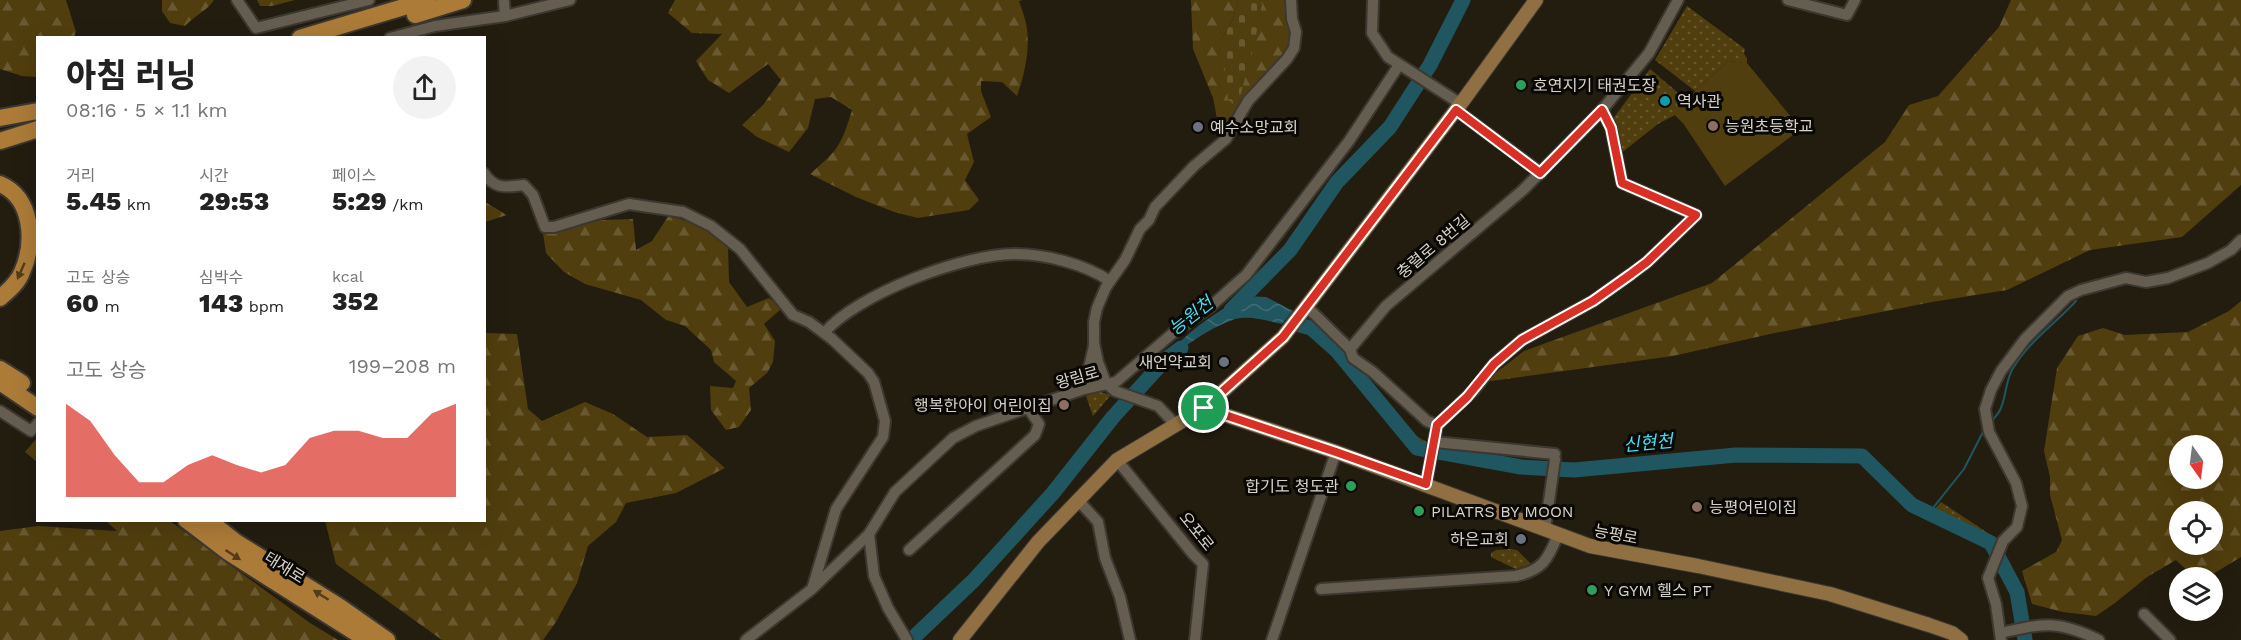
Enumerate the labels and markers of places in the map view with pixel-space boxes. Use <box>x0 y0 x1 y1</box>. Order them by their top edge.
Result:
place label: 호연지기 태권도장 <box>1533 76 1656 95</box>
marker: 호연지기 태권도장 <box>1514 78 1528 92</box>
place label: 역사관 <box>1677 92 1721 111</box>
marker: 역사관 <box>1658 94 1672 108</box>
place label: 능원초등학교 <box>1725 117 1813 136</box>
place label: 예수소망교회 <box>1210 118 1298 137</box>
marker: 능원초등학교 <box>1706 119 1720 133</box>
marker: 예수소망교회 <box>1191 120 1205 134</box>
place label: 새언약교회 <box>1138 353 1212 372</box>
marker: 새언약교회 <box>1217 355 1231 369</box>
pin <box>1178 382 1229 433</box>
place label: 행복한아이 어린이집 <box>914 396 1052 415</box>
marker: 행복한아이 어린이집 <box>1057 398 1071 412</box>
place label: 합기도 청도관 <box>1245 477 1339 496</box>
marker: 합기도 청도관 <box>1344 479 1358 493</box>
place label: 능평어린이집 <box>1709 498 1797 517</box>
marker: 능평어린이집 <box>1690 500 1704 514</box>
place label: PILATRS BY MOON <box>1431 502 1574 521</box>
marker: PILATRS BY MOON <box>1412 504 1426 518</box>
place label: 하은교회 <box>1450 530 1509 549</box>
marker: 하은교회 <box>1514 532 1528 546</box>
place label: Y GYM 헬스 PT <box>1604 581 1712 600</box>
marker: Y GYM 헬스 PT <box>1585 583 1599 597</box>

